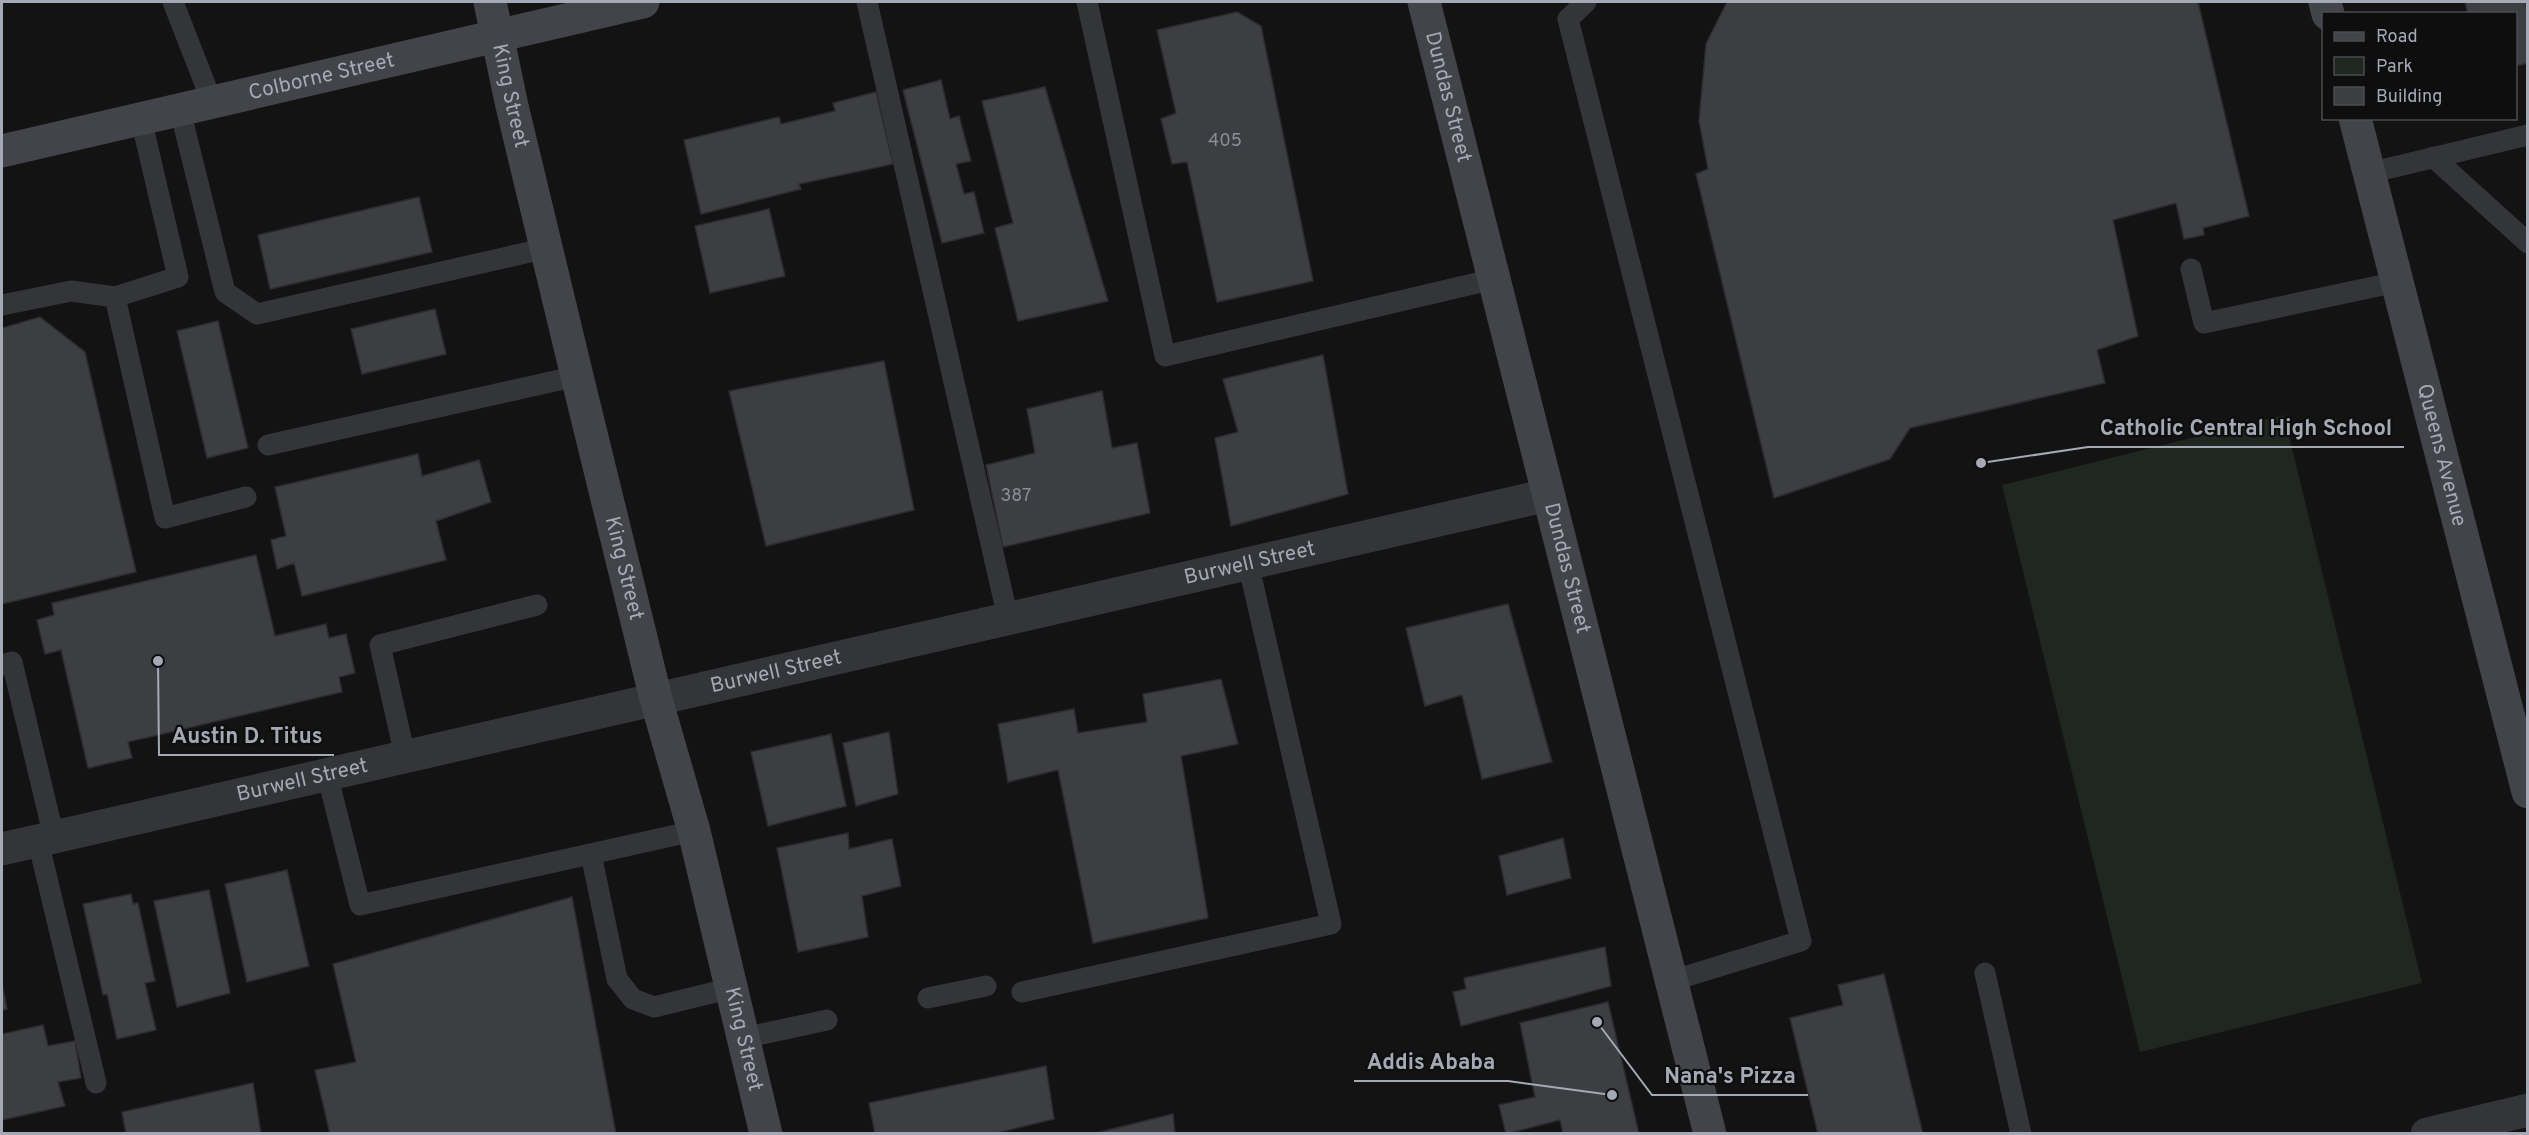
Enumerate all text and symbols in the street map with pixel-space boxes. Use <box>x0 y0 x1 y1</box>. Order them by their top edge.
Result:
legend <box>2322 12 2517 120</box>
text: Road <box>2376 26 2418 49</box>
street label: Dundas Street <box>1419 29 1478 165</box>
street label: King Street <box>486 41 535 151</box>
street label: Colborne Street <box>246 47 397 107</box>
text: Park <box>2376 56 2413 79</box>
text: Building <box>2376 86 2442 109</box>
house number: 405 <box>1208 130 1242 153</box>
street label: Queens Avenue <box>2410 381 2473 529</box>
callout: Catholic Central High School <box>2088 407 2404 447</box>
text: Catholic Central High School <box>2100 416 2392 443</box>
house number: 387 <box>1000 485 1032 508</box>
street label: Dundas Street <box>1538 500 1597 636</box>
street label: King Street <box>598 514 650 623</box>
street label: Burwell Street <box>1181 535 1318 591</box>
street label: Burwell Street <box>708 644 844 700</box>
callout: Austin D. Titus <box>159 715 334 755</box>
text: Austin D. Titus <box>171 724 323 751</box>
street label: Burwell Street <box>234 752 371 808</box>
street label: King Street <box>718 985 769 1094</box>
callout: Addis Ababa <box>1354 1041 1508 1081</box>
text: Addis Ababa <box>1367 1050 1495 1077</box>
callout: Nana's Pizza <box>1652 1055 1808 1095</box>
text: Nana's Pizza <box>1664 1064 1796 1091</box>

